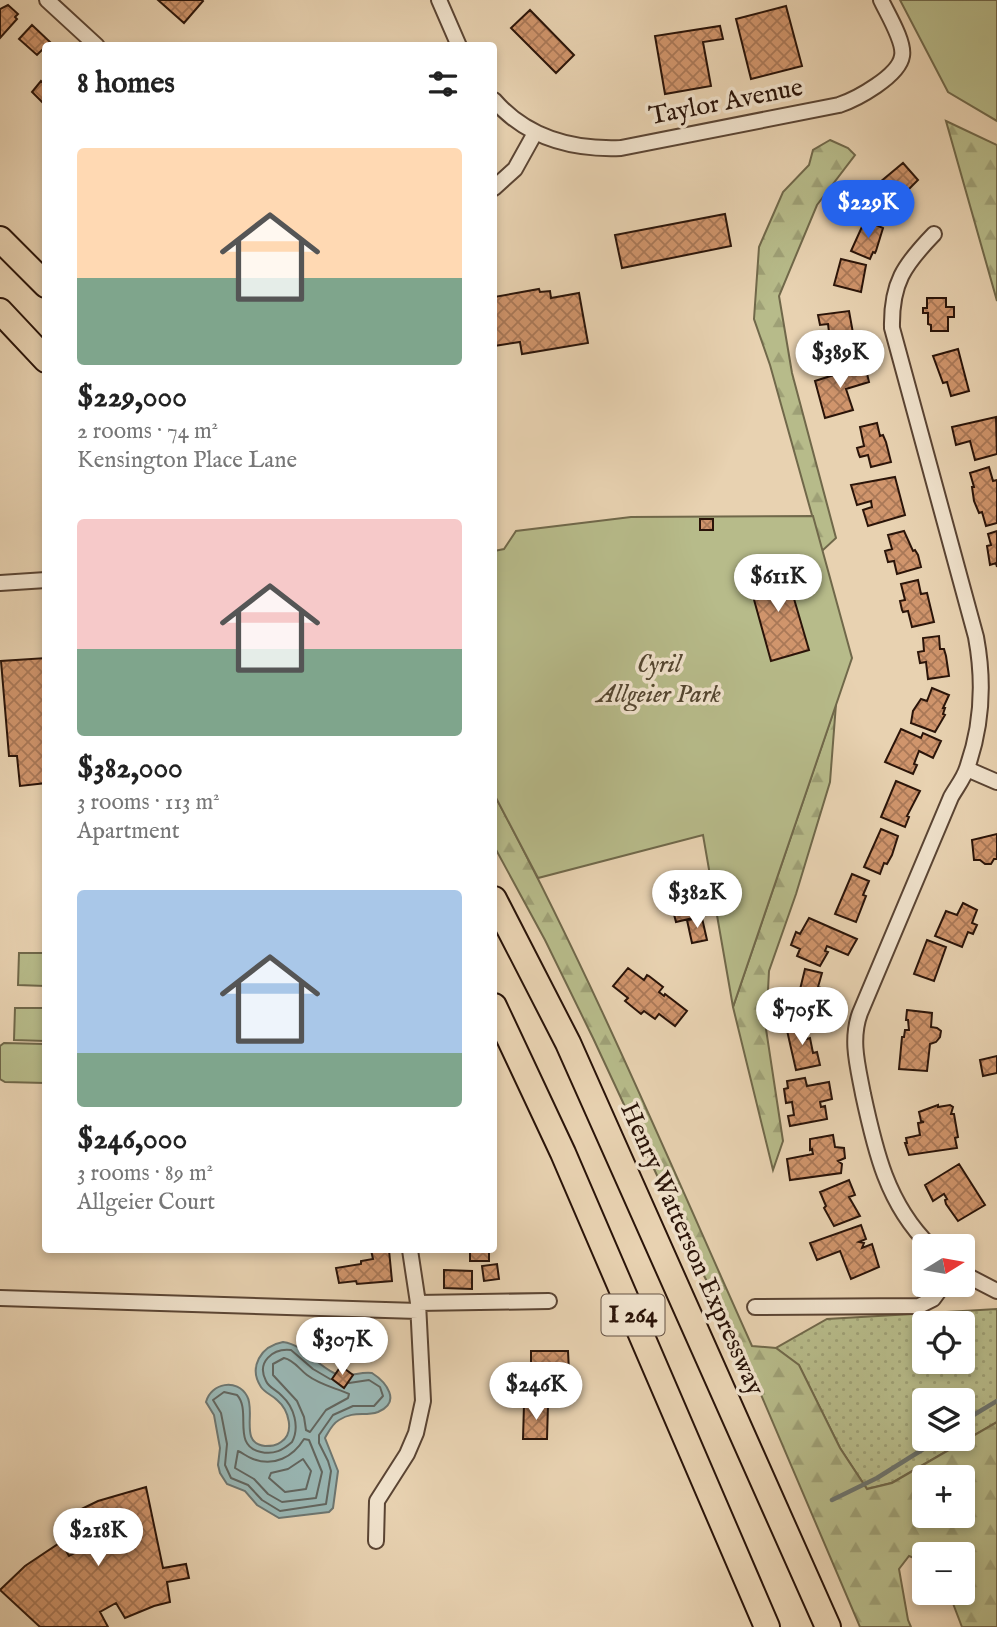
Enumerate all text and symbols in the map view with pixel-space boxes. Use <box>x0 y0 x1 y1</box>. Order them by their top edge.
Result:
text: 8 homes <box>77 65 175 103</box>
icon: filters <box>424 65 462 103</box>
street label: Taylor Avenue <box>646 71 806 133</box>
pin: $229K <box>819 180 917 240</box>
text: $229K <box>838 188 899 217</box>
icon: home <box>207 194 333 320</box>
pin: $389K <box>791 330 889 390</box>
text: $389K <box>811 338 869 367</box>
text: $229,000 <box>77 379 187 417</box>
text: 2 rooms · 74 m² <box>77 417 218 446</box>
text: Kensington Place Lane <box>77 446 297 475</box>
pin: $611K <box>729 554 827 614</box>
text: $611K <box>750 562 806 591</box>
icon: home <box>207 565 333 691</box>
park label: Cyril Allgeier Park <box>594 648 722 712</box>
text: $382,000 <box>77 750 183 788</box>
text: 3 rooms · 113 m² <box>77 788 220 817</box>
text: Apartment <box>77 817 180 846</box>
pin: $382K <box>648 870 746 930</box>
text: $382K <box>668 878 726 907</box>
icon: home <box>207 936 333 1062</box>
pin: $705K <box>753 988 851 1047</box>
text: $705K <box>772 995 832 1024</box>
street label: Henry Watterson Expressway <box>612 1097 772 1401</box>
text: $246,000 <box>77 1121 187 1159</box>
text: 3 rooms · 89 m² <box>77 1159 213 1188</box>
text: Allgeier Court <box>77 1188 215 1217</box>
north arrow <box>912 1234 975 1297</box>
map controls <box>912 1234 975 1605</box>
road number: I 264 <box>602 1294 664 1336</box>
button: locate <box>912 1311 975 1374</box>
pin: $307K <box>293 1318 391 1377</box>
text: $307K <box>312 1325 372 1354</box>
pin: $246K <box>487 1362 585 1422</box>
text: $246K <box>505 1370 567 1399</box>
button: layers <box>912 1388 975 1451</box>
button: + <box>912 1465 975 1528</box>
pin: $218K <box>49 1508 147 1568</box>
text: $218K <box>69 1516 127 1545</box>
button: − <box>912 1542 975 1605</box>

